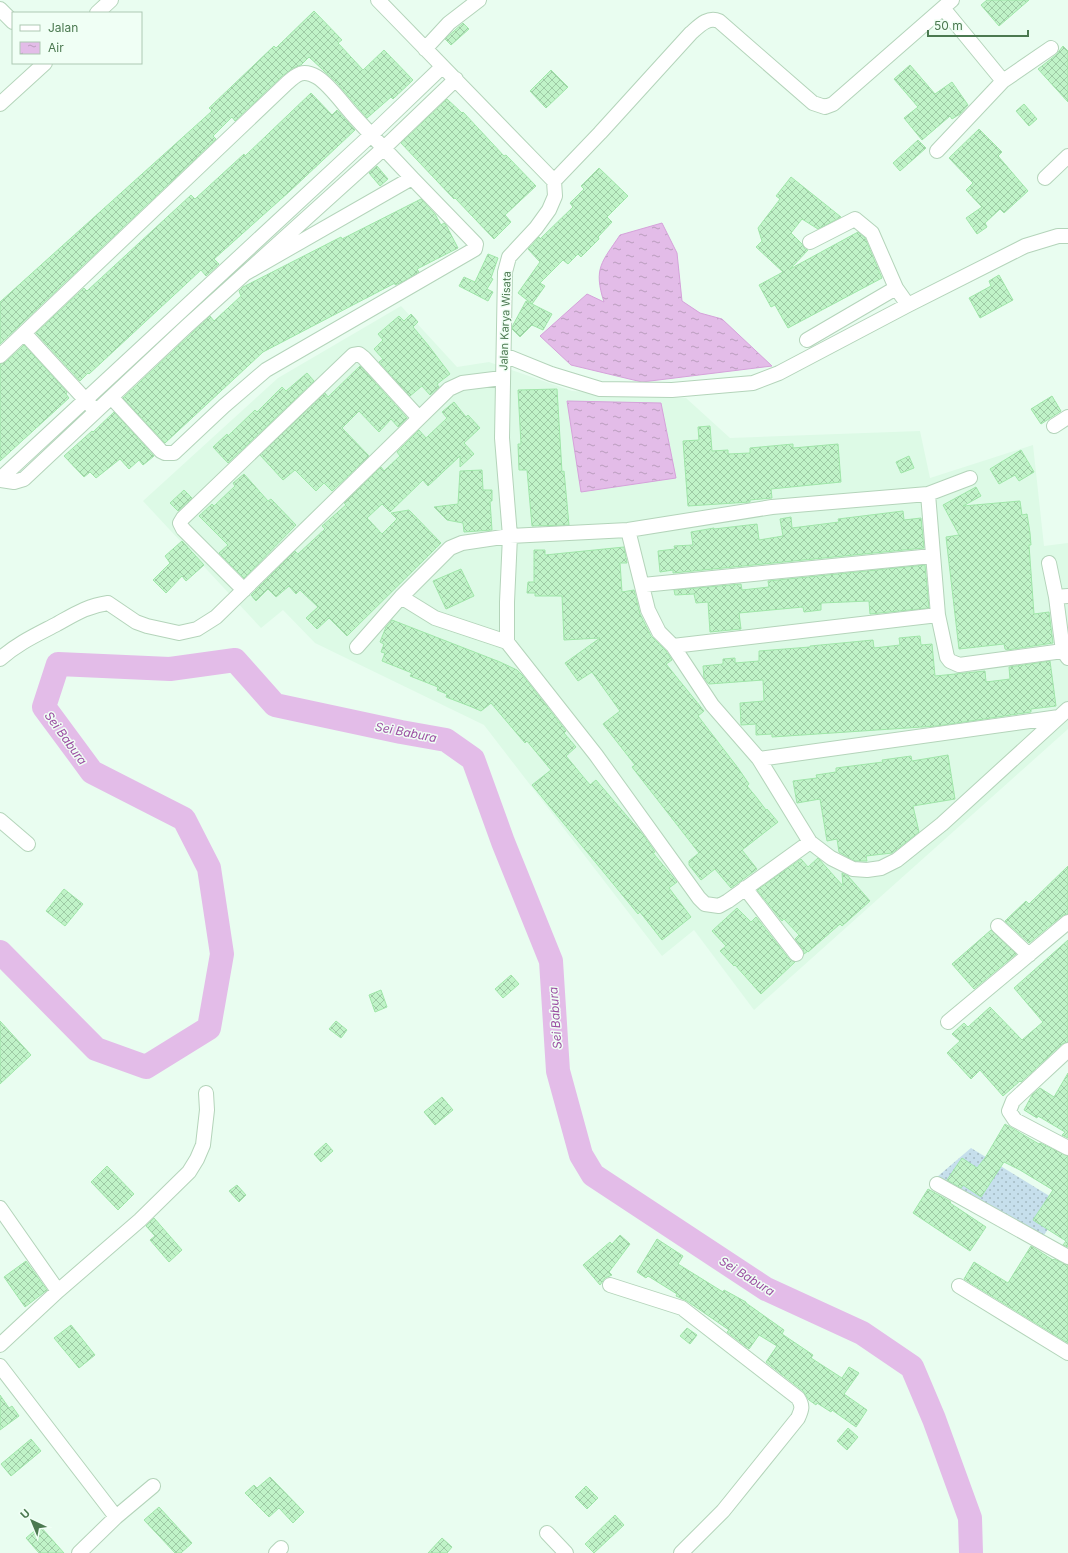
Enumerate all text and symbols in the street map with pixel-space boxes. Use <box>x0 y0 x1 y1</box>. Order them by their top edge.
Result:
legend <box>12 12 142 64</box>
scale bar <box>928 12 1028 38</box>
text: 50 m <box>934 18 963 33</box>
text: Jalan <box>48 20 78 35</box>
text: Air <box>48 40 64 55</box>
street label: Jalan Karya Wisata <box>496 271 514 371</box>
water label: Sei Babura <box>42 708 90 768</box>
water label: Sei Babura <box>374 719 438 745</box>
water label: Sei Babura <box>545 986 565 1050</box>
water label: Sei Babura <box>717 1253 777 1299</box>
north arrow <box>12 1501 52 1541</box>
text: U <box>17 1506 33 1522</box>

